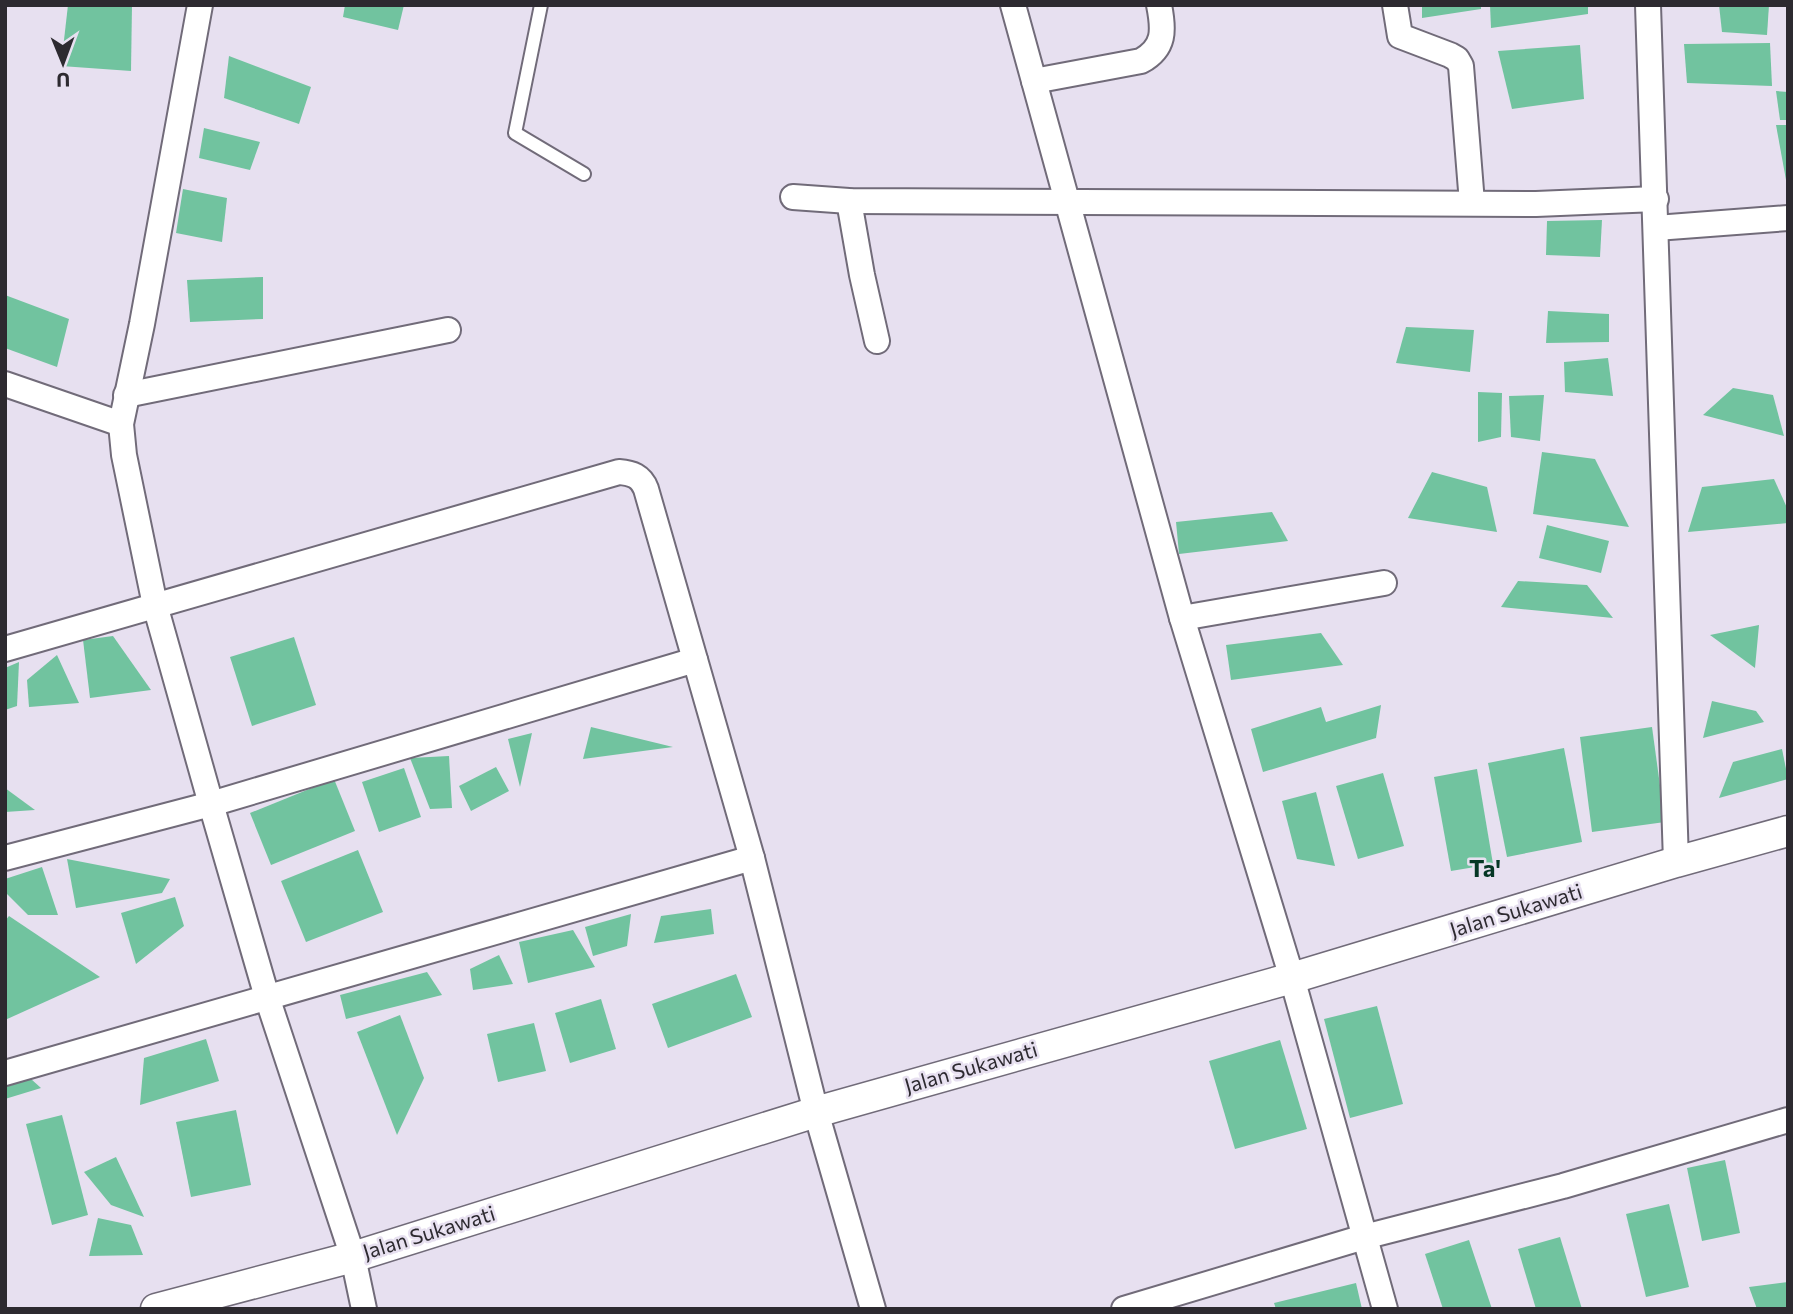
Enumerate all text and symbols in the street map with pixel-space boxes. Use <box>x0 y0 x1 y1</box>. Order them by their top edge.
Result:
north arrow <box>28 28 98 98</box>
text: U <box>56 69 70 92</box>
district label: Ta' <box>1469 853 1501 882</box>
street label: Jalan Sukawati <box>1446 878 1585 942</box>
street label: Jalan Sukawati <box>901 1036 1040 1097</box>
street label: Jalan Sukawati <box>359 1200 498 1264</box>

